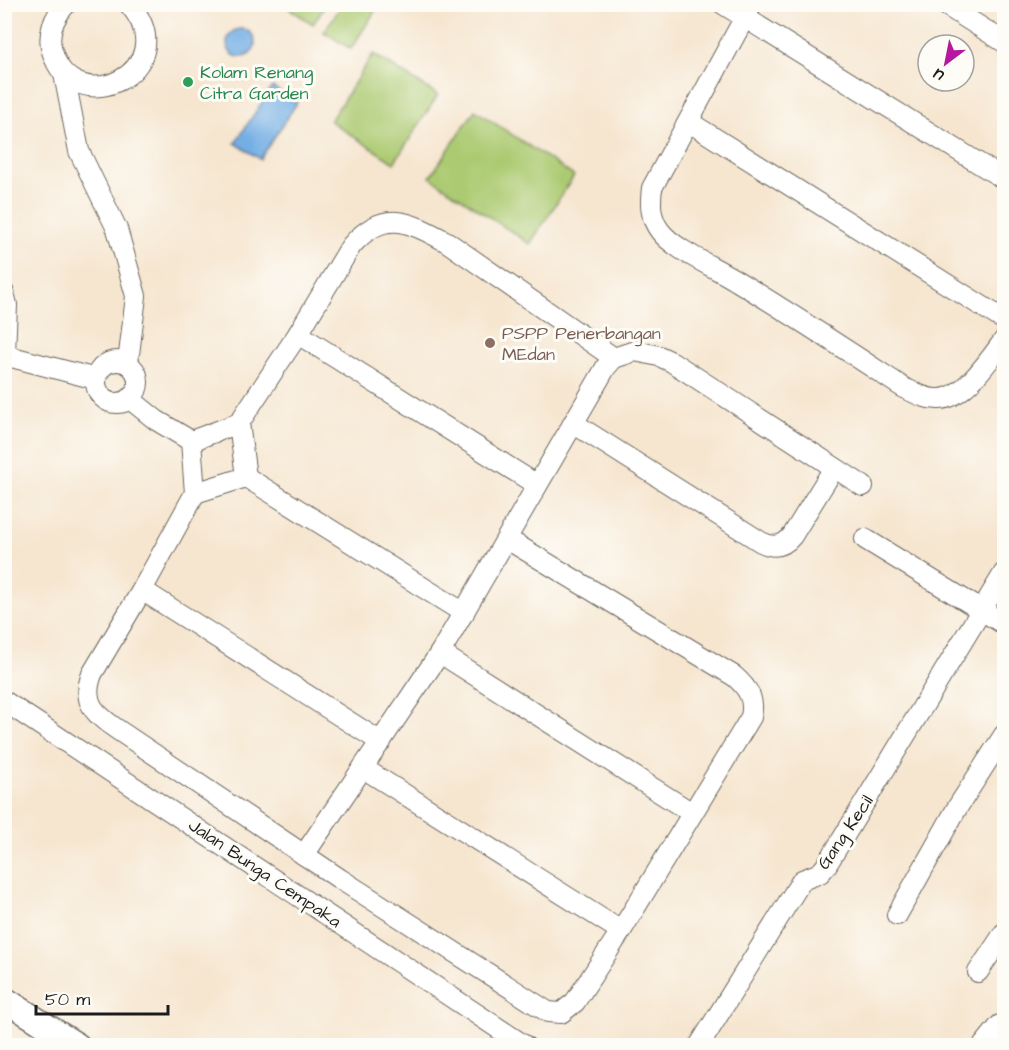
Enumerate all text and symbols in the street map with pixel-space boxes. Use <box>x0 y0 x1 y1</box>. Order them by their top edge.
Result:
north arrow <box>916 33 976 93</box>
place label: Kolam Renang Citra Garden <box>200 60 313 106</box>
text: U <box>929 63 948 87</box>
marker: Kolam Renang Citra Garden <box>181 75 195 89</box>
place label: PSPP Penerbangan MEdan <box>502 321 661 367</box>
marker: PSPP Penerbangan MEdan <box>483 336 497 350</box>
street label: Gang Kecil <box>811 790 880 875</box>
street label: Jalan Bunga Cempaka <box>183 813 346 935</box>
scale bar <box>36 978 168 1016</box>
text: 50 m <box>45 987 90 1012</box>

